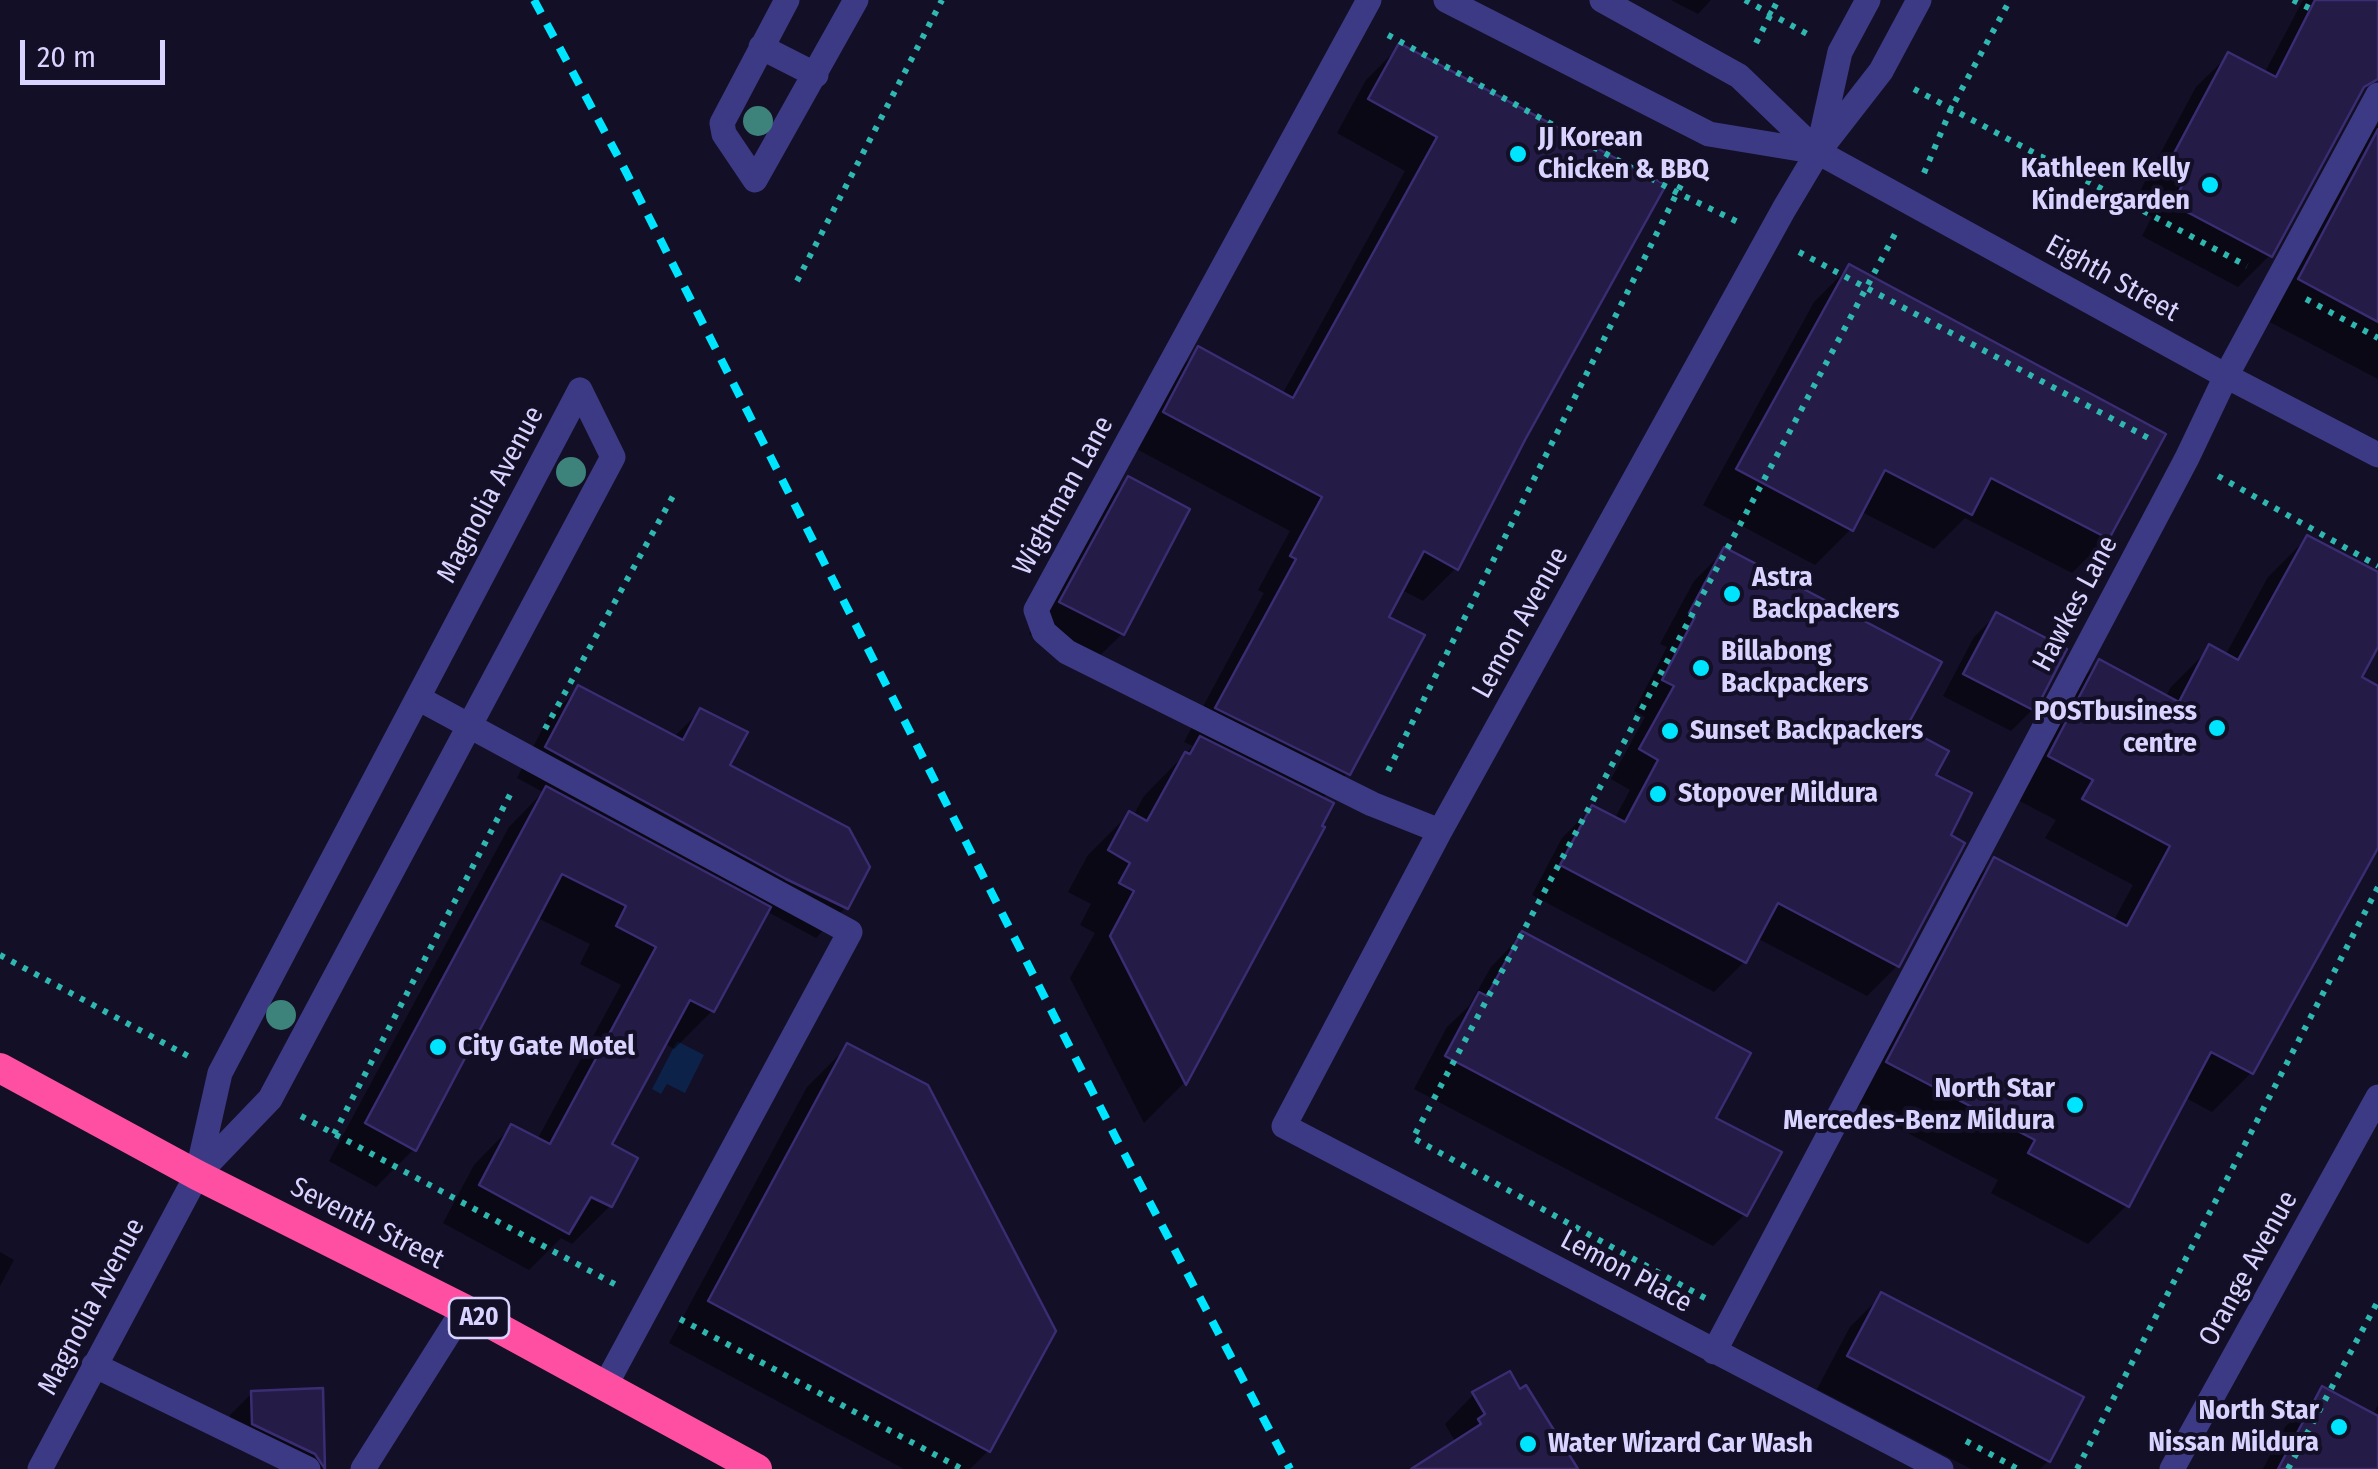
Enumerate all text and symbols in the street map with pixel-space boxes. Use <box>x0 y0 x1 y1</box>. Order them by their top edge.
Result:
scale bar <box>25 20 170 82</box>
text: 20 m <box>37 39 96 75</box>
place label: JJ Korean Chicken & BBQ <box>1538 121 1709 187</box>
marker: JJ Korean Chicken & BBQ <box>1507 143 1529 165</box>
place label: Kathleen Kelly Kindergarden <box>2021 152 2190 218</box>
marker: Kathleen Kelly Kindergarden <box>2199 174 2221 196</box>
street label: Eighth Street <box>2039 229 2185 329</box>
street label: Magnolia Avenue <box>430 401 552 589</box>
street label: Wightman Lane <box>1007 411 1121 581</box>
street label: Hawkes Lane <box>2026 531 2126 677</box>
street label: Lemon Avenue <box>1466 542 1576 704</box>
place label: Astra Backpackers <box>1752 561 1899 627</box>
marker: Astra Backpackers <box>1721 583 1743 605</box>
place label: Billabong Backpackers <box>1721 635 1868 701</box>
marker: Billabong Backpackers <box>1690 657 1712 679</box>
place label: POSTbusiness centre <box>2034 695 2197 761</box>
place label: Sunset Backpackers <box>1690 714 1923 748</box>
marker: POSTbusiness centre <box>2206 717 2228 739</box>
marker: Sunset Backpackers <box>1659 720 1681 742</box>
place label: Stopover Mildura <box>1678 777 1878 811</box>
marker: Stopover Mildura <box>1647 783 1669 805</box>
place label: City Gate Motel <box>458 1030 635 1064</box>
marker: City Gate Motel <box>427 1036 449 1058</box>
place label: North Star Mercedes-Benz Mildura <box>1783 1072 2055 1138</box>
marker: North Star Mercedes-Benz Mildura <box>2064 1094 2086 1116</box>
street label: Seventh Street <box>285 1171 449 1277</box>
street label: Orange Avenue <box>2193 1186 2305 1352</box>
street label: Magnolia Avenue <box>31 1213 153 1401</box>
street label: Lemon Place <box>1555 1223 1697 1321</box>
road number: A20 <box>449 1298 509 1338</box>
place label: North Star Nissan Mildura <box>2148 1394 2319 1460</box>
marker: North Star Nissan Mildura <box>2328 1416 2350 1438</box>
place label: Water Wizard Car Wash <box>1548 1427 1813 1461</box>
marker: Water Wizard Car Wash <box>1517 1433 1539 1455</box>

